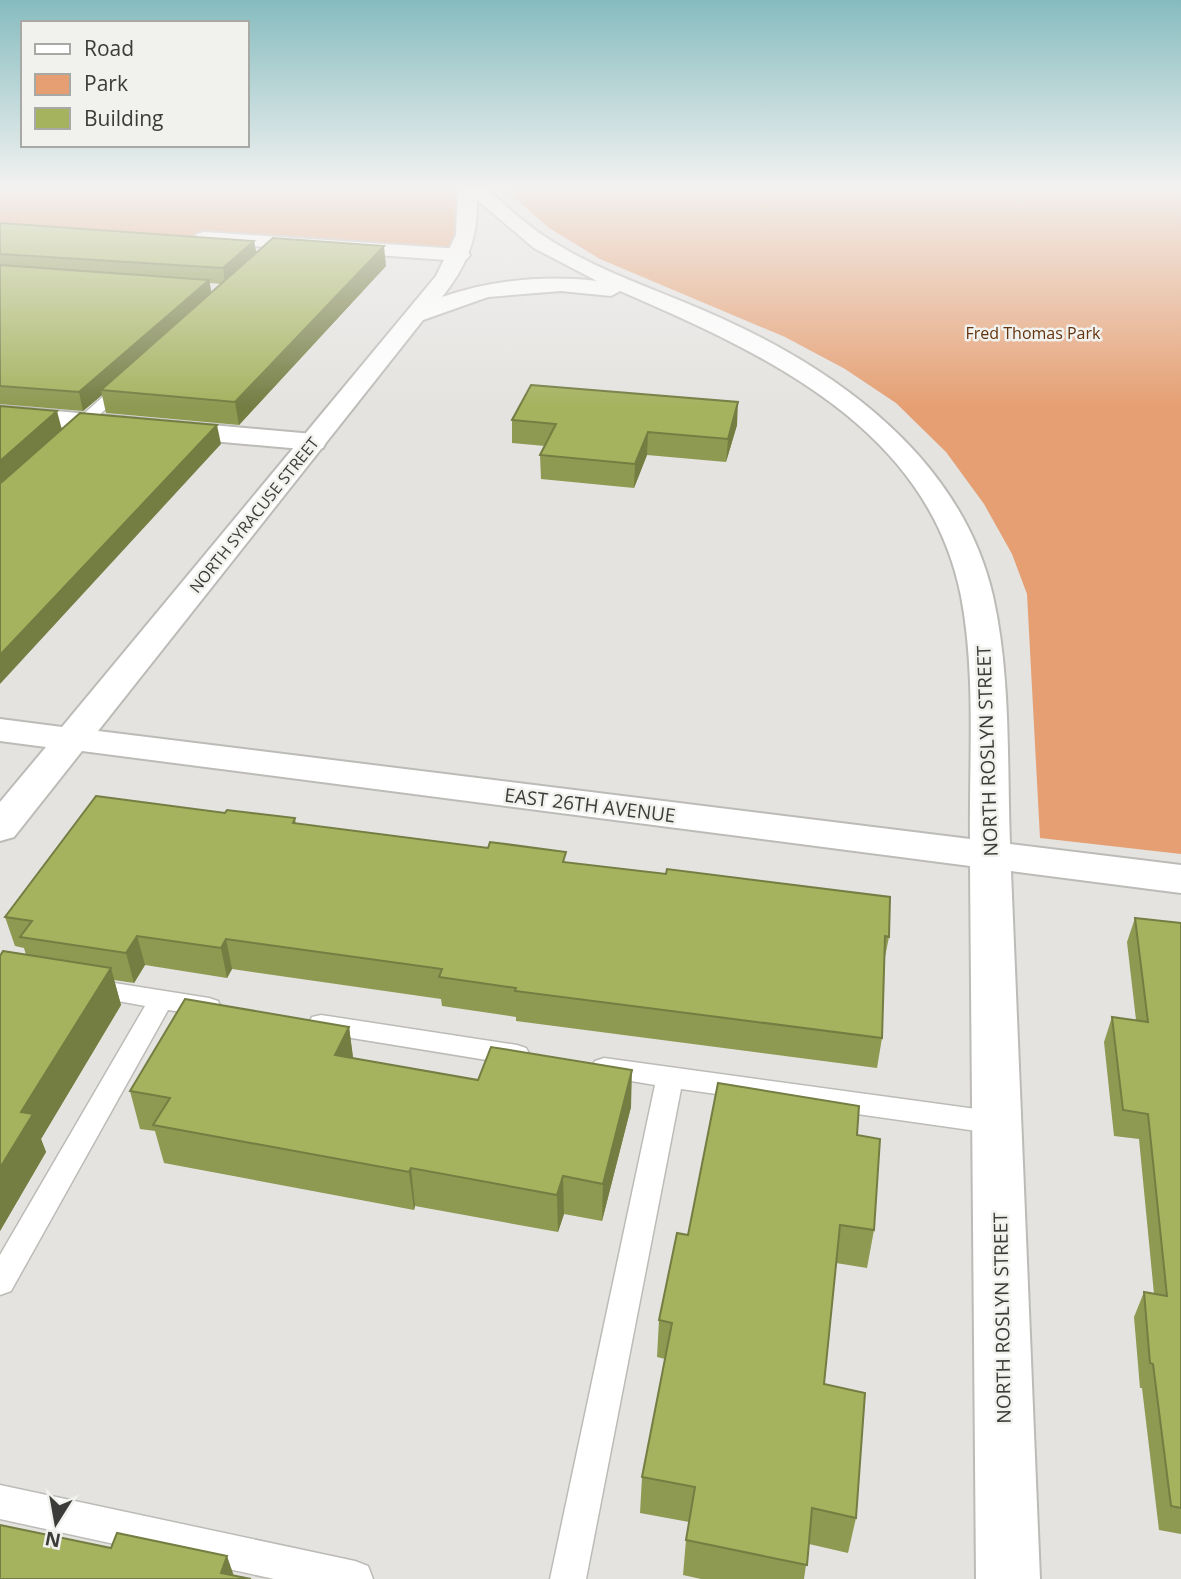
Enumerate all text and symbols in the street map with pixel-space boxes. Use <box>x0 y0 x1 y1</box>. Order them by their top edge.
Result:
legend <box>21 21 248 147</box>
text: Road <box>84 34 134 62</box>
text: Park <box>84 69 128 97</box>
text: Building <box>84 104 163 132</box>
park label: Fred Thomas Park <box>966 322 1101 344</box>
street label: NORTH SYRACUSE STREET <box>184 432 324 597</box>
street label: NORTH ROSLYN STREET <box>970 645 1004 857</box>
street label: EAST 26TH AVENUE <box>503 782 677 828</box>
street label: NORTH ROSLYN STREET <box>987 1212 1017 1424</box>
north arrow <box>21 1488 91 1558</box>
text: N <box>43 1525 63 1554</box>

